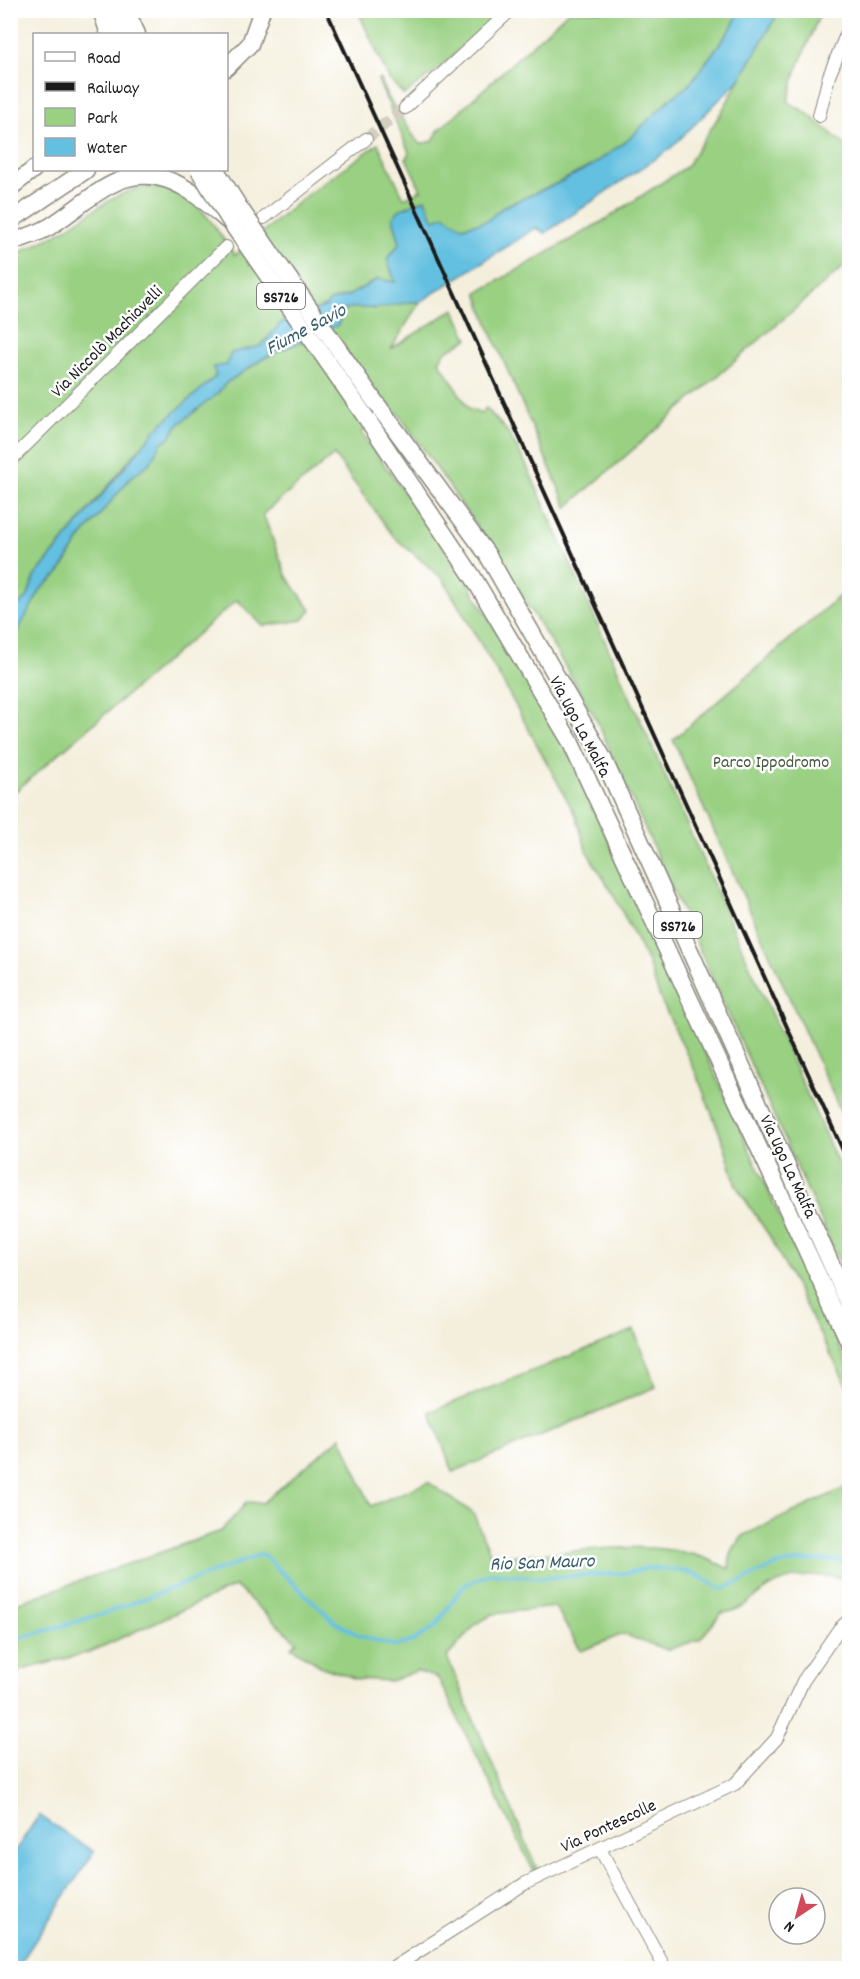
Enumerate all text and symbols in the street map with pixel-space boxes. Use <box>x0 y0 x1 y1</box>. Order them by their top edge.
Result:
legend <box>33 33 228 171</box>
text: Road <box>87 47 121 72</box>
text: Railway <box>87 77 140 102</box>
text: Park <box>87 107 118 132</box>
text: Water <box>87 137 127 162</box>
street label: Via Niccolò Machiavelli <box>46 281 169 404</box>
road number: SS726 <box>257 283 305 309</box>
water label: Fiume Savio <box>261 297 353 364</box>
street label: Via Ugo La Malfa <box>542 672 616 783</box>
park label: Parco Ippodromo <box>713 751 829 776</box>
road number: SS726 <box>654 912 702 938</box>
street label: Via Ugo La Malfa <box>752 1111 822 1223</box>
water label: Rio San Mauro <box>489 1548 596 1580</box>
street label: Via Pontescolle <box>557 1794 661 1860</box>
north arrow <box>767 1886 827 1946</box>
text: N <box>780 1914 800 1938</box>

